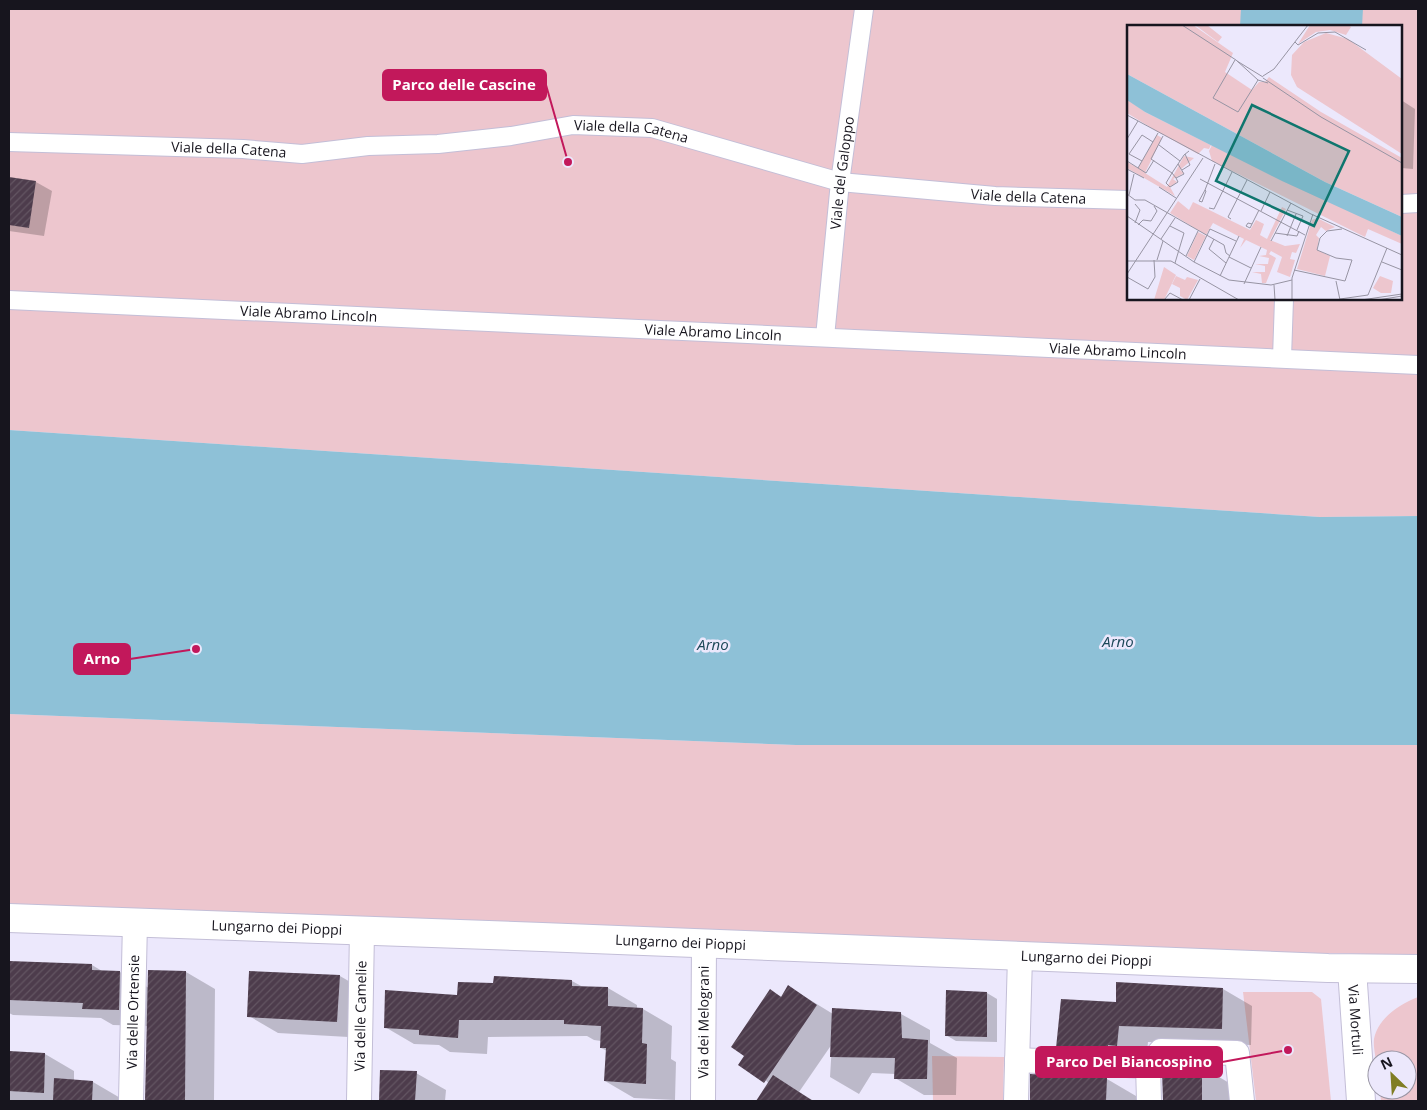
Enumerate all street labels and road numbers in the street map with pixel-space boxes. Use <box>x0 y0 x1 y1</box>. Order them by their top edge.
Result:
street label: Viale della Catena <box>574 115 691 147</box>
street label: Viale del Galoppo <box>825 115 858 230</box>
street label: Viale della Catena <box>171 137 287 162</box>
street label: Viale della Catena <box>970 184 1087 208</box>
street label: Viale Abramo Lincoln <box>240 301 378 326</box>
street label: Viale Abramo Lincoln <box>644 319 782 345</box>
street label: Viale Abramo Lincoln <box>1049 338 1187 363</box>
street label: Lungarno dei Pioppi <box>211 915 343 939</box>
street label: Lungarno dei Pioppi <box>615 930 746 954</box>
street label: Lungarno dei Pioppi <box>1020 946 1152 970</box>
street label: Via delle Ortensie <box>122 954 143 1069</box>
street label: Via delle Camelie <box>350 960 370 1072</box>
street label: Via dei Melograni <box>693 966 713 1078</box>
street label: Via Mortuli <box>1344 984 1368 1056</box>

